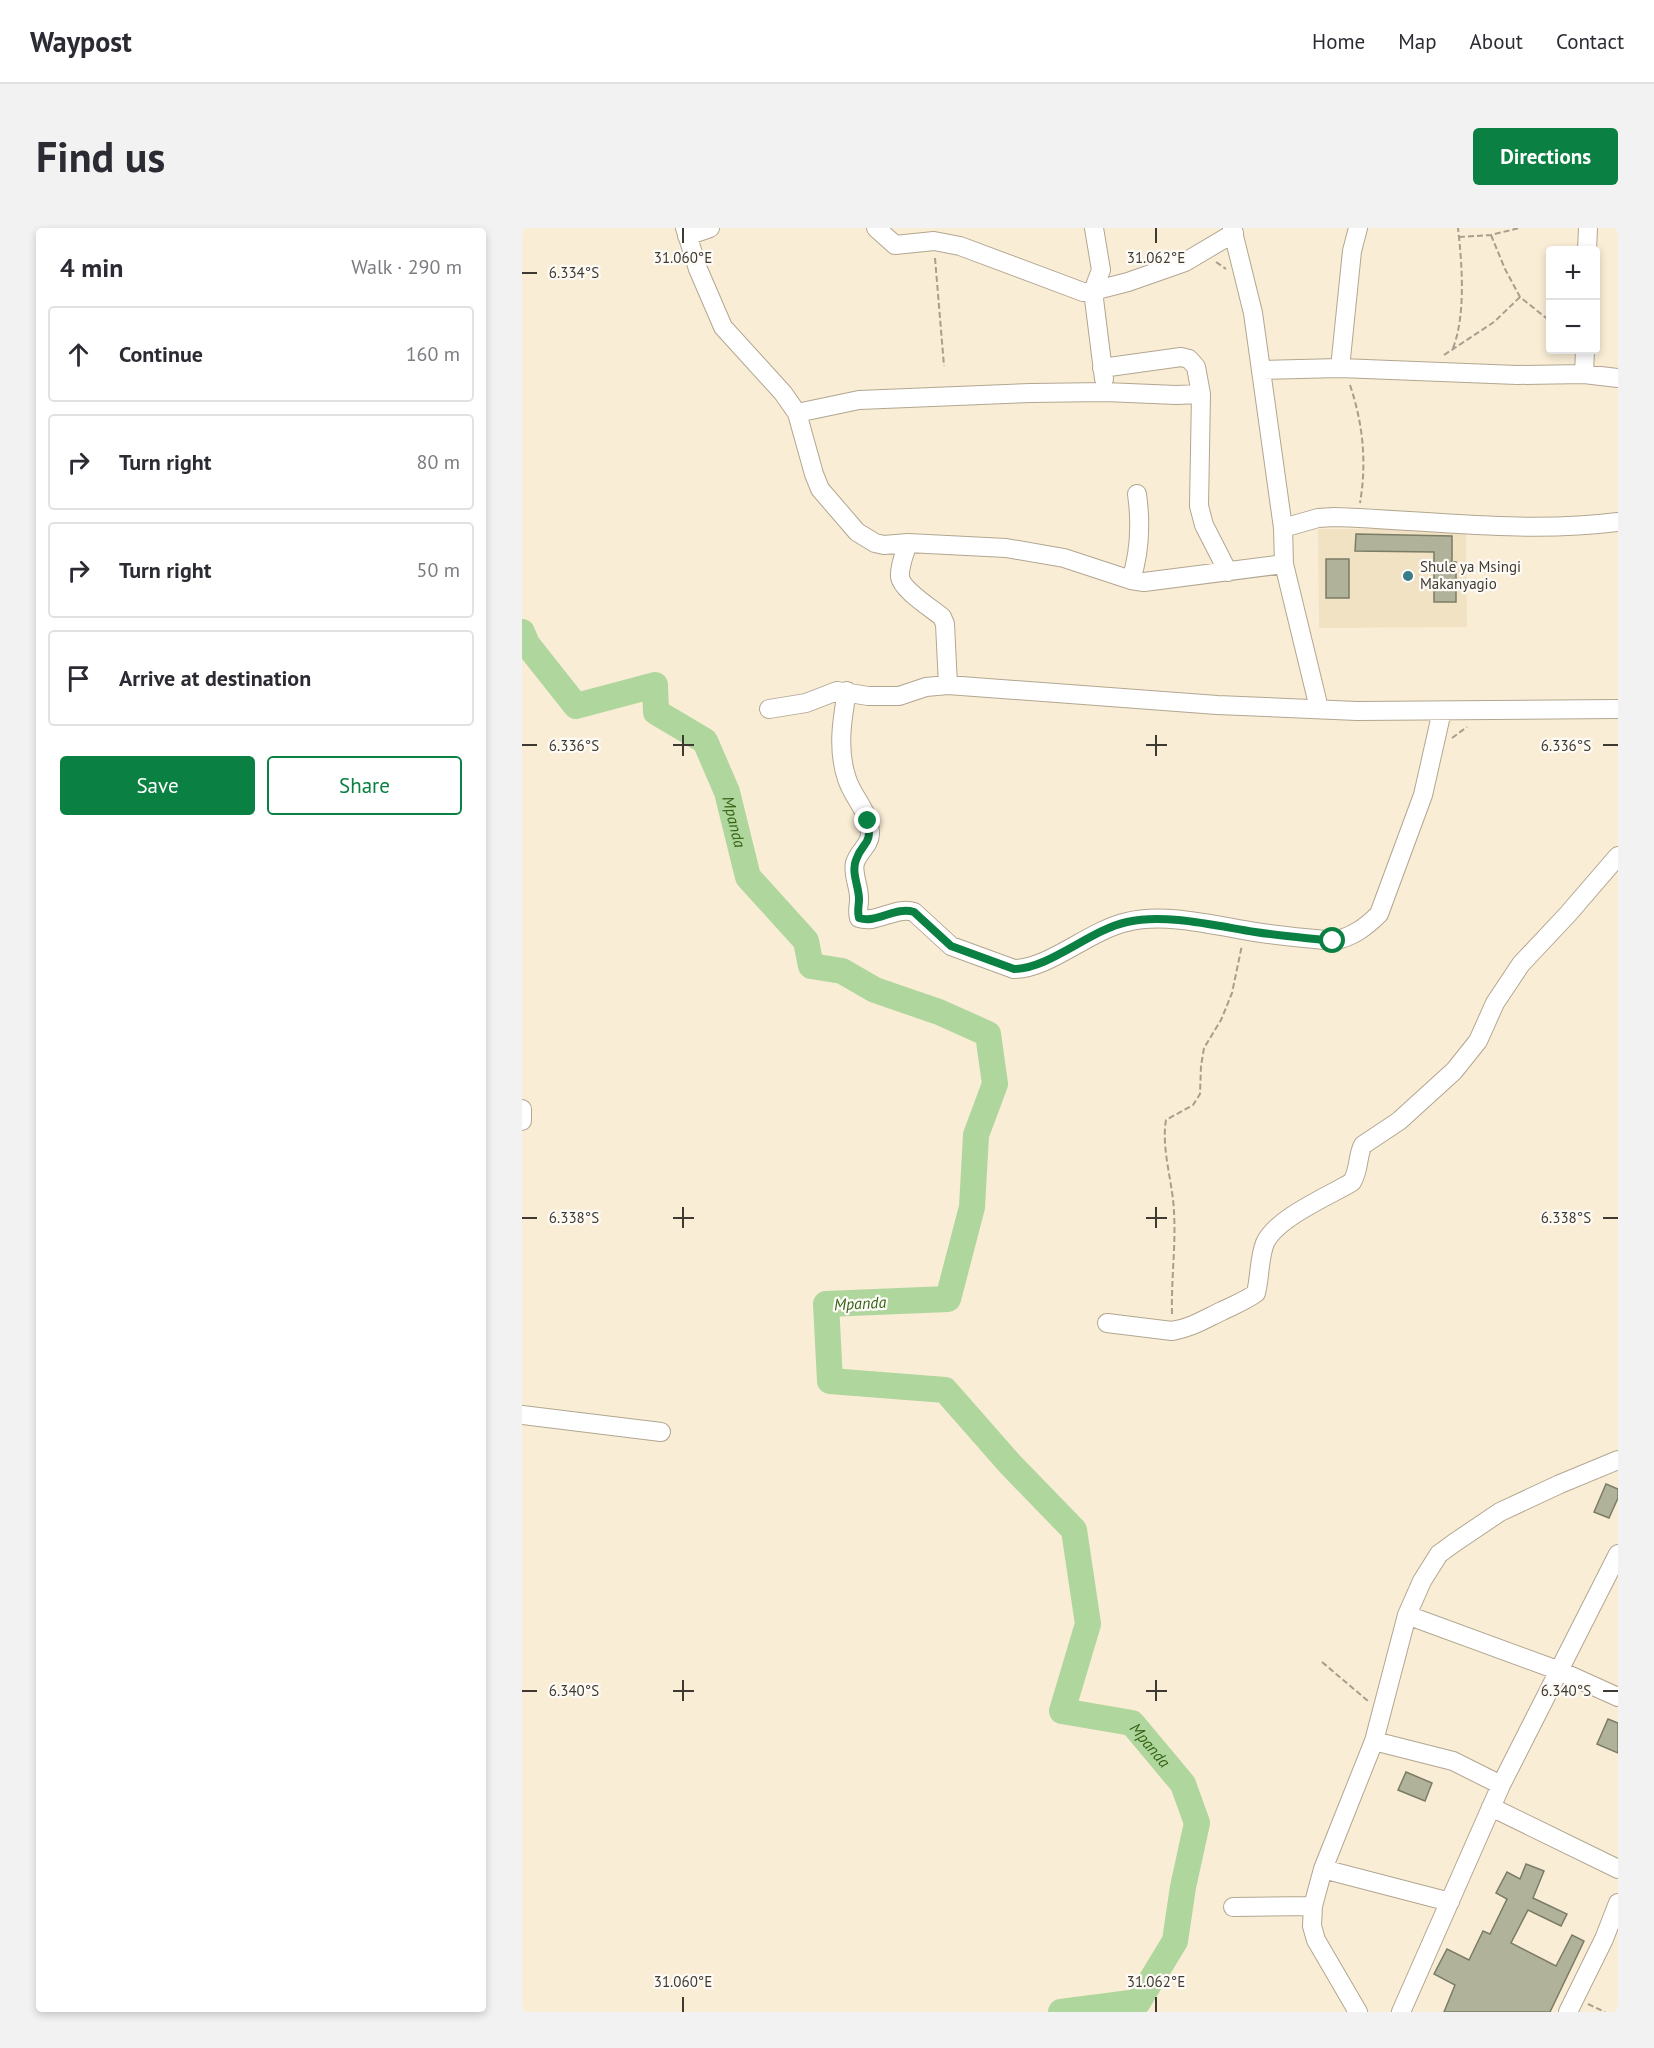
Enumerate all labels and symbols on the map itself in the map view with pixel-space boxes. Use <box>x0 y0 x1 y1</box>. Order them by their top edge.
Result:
text: 31.060°E <box>654 248 712 267</box>
text: 31.062°E <box>1127 248 1185 267</box>
text: 6.334°S <box>549 263 599 282</box>
place label: Shule ya Msingi Makanyagio <box>1420 557 1521 593</box>
marker: Shule ya Msingi Makanyagio <box>1401 569 1415 583</box>
text: 6.336°S <box>549 736 599 755</box>
text: 6.336°S <box>1541 736 1591 755</box>
water label: Mpanda <box>718 794 750 850</box>
route end <box>854 807 880 833</box>
route start <box>1319 927 1345 953</box>
text: 6.338°S <box>549 1208 599 1227</box>
text: 6.338°S <box>1541 1208 1591 1227</box>
water label: Mpanda <box>833 1292 887 1314</box>
text: 6.340°S <box>549 1681 599 1700</box>
text: 6.340°S <box>1541 1681 1591 1700</box>
water label: Mpanda <box>1126 1718 1175 1772</box>
text: 31.060°E <box>654 1972 712 1991</box>
text: 31.062°E <box>1127 1972 1185 1991</box>

